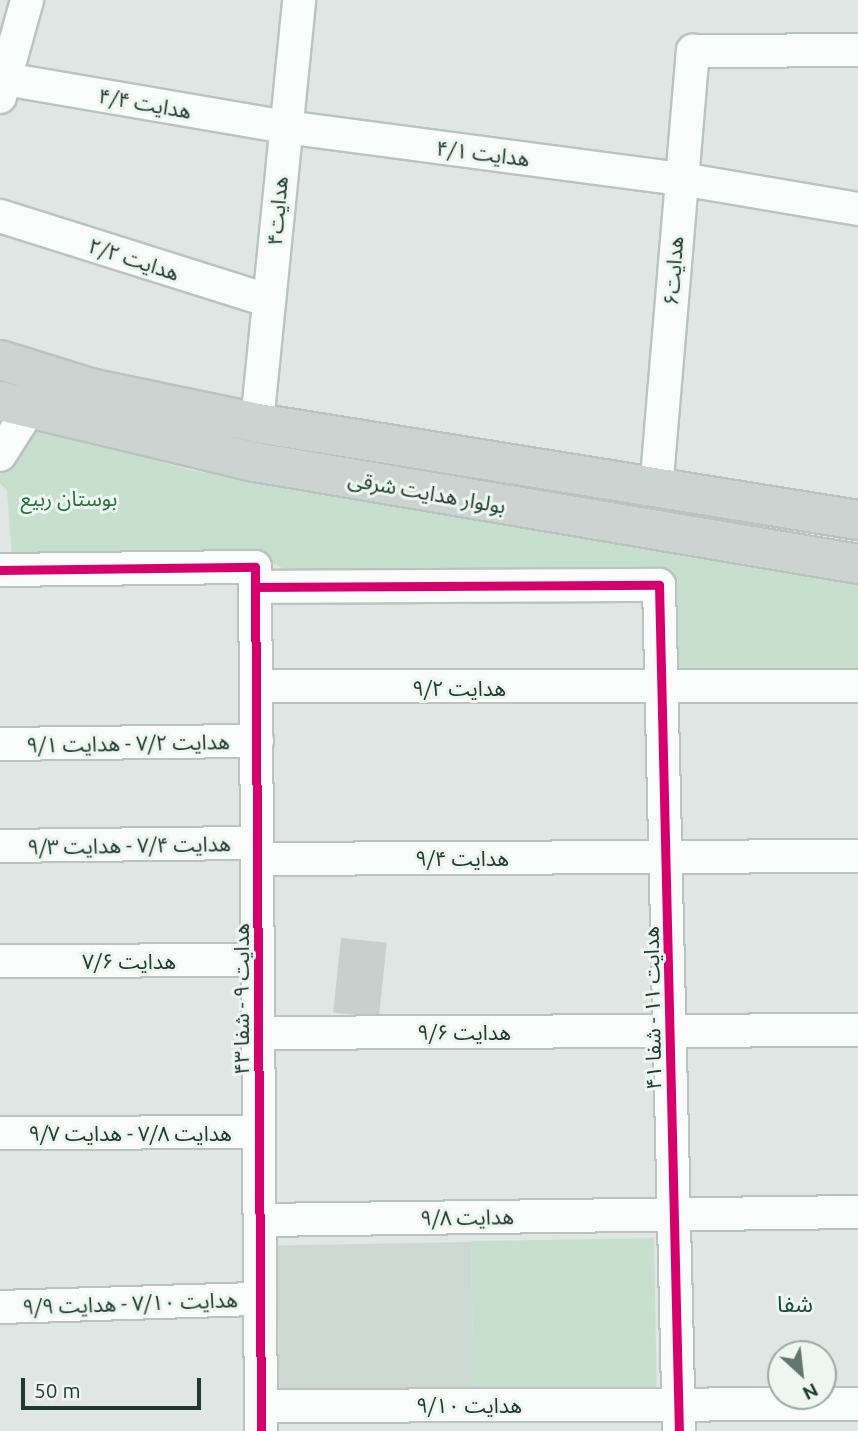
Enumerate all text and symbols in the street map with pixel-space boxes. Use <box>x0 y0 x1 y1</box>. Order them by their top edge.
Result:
street label: هدایت ۴/۴ <box>97 82 193 124</box>
street label: هدایت ۴/۱ <box>435 135 531 171</box>
street label: هدایت۴ <box>261 175 293 247</box>
street label: هدایت ۲/۲ <box>85 232 183 286</box>
street label: هدایت۶ <box>658 235 688 307</box>
street label: بولوار هدایت شرقی <box>346 466 508 518</box>
park label: بوستان ربیع <box>21 485 117 511</box>
street label: هدایت ۹/۲ <box>412 675 506 701</box>
street label: هدایت ۷/۲ - هدایت ۹/۱ <box>26 729 230 757</box>
street label: هدایت ۷/۴ - هدایت ۹/۳ <box>27 831 231 859</box>
street label: هدایت ۹/۴ <box>415 845 509 871</box>
street label: هدایت ۹ - شفا ۴۳ <box>228 923 254 1075</box>
street label: هدایت ۱۱ - شفا ۴۱ <box>638 926 666 1090</box>
street label: هدایت ۷/۶ <box>82 948 176 974</box>
street label: هدایت ۹/۶ <box>417 1019 511 1045</box>
street label: هدایت ۷/۸ - هدایت ۹/۷ <box>28 1120 232 1146</box>
street label: هدایت ۹/۸ <box>420 1204 514 1230</box>
street label: هدایت ۷/۱۰ - هدایت ۹/۹ <box>22 1287 238 1319</box>
district label: شفا <box>777 1290 813 1318</box>
north arrow <box>767 1340 837 1410</box>
scale bar <box>24 1364 205 1408</box>
text: 50 m <box>34 1378 81 1402</box>
text: N <box>799 1379 822 1405</box>
street label: هدایت ۹/۱۰ <box>416 1392 522 1418</box>

